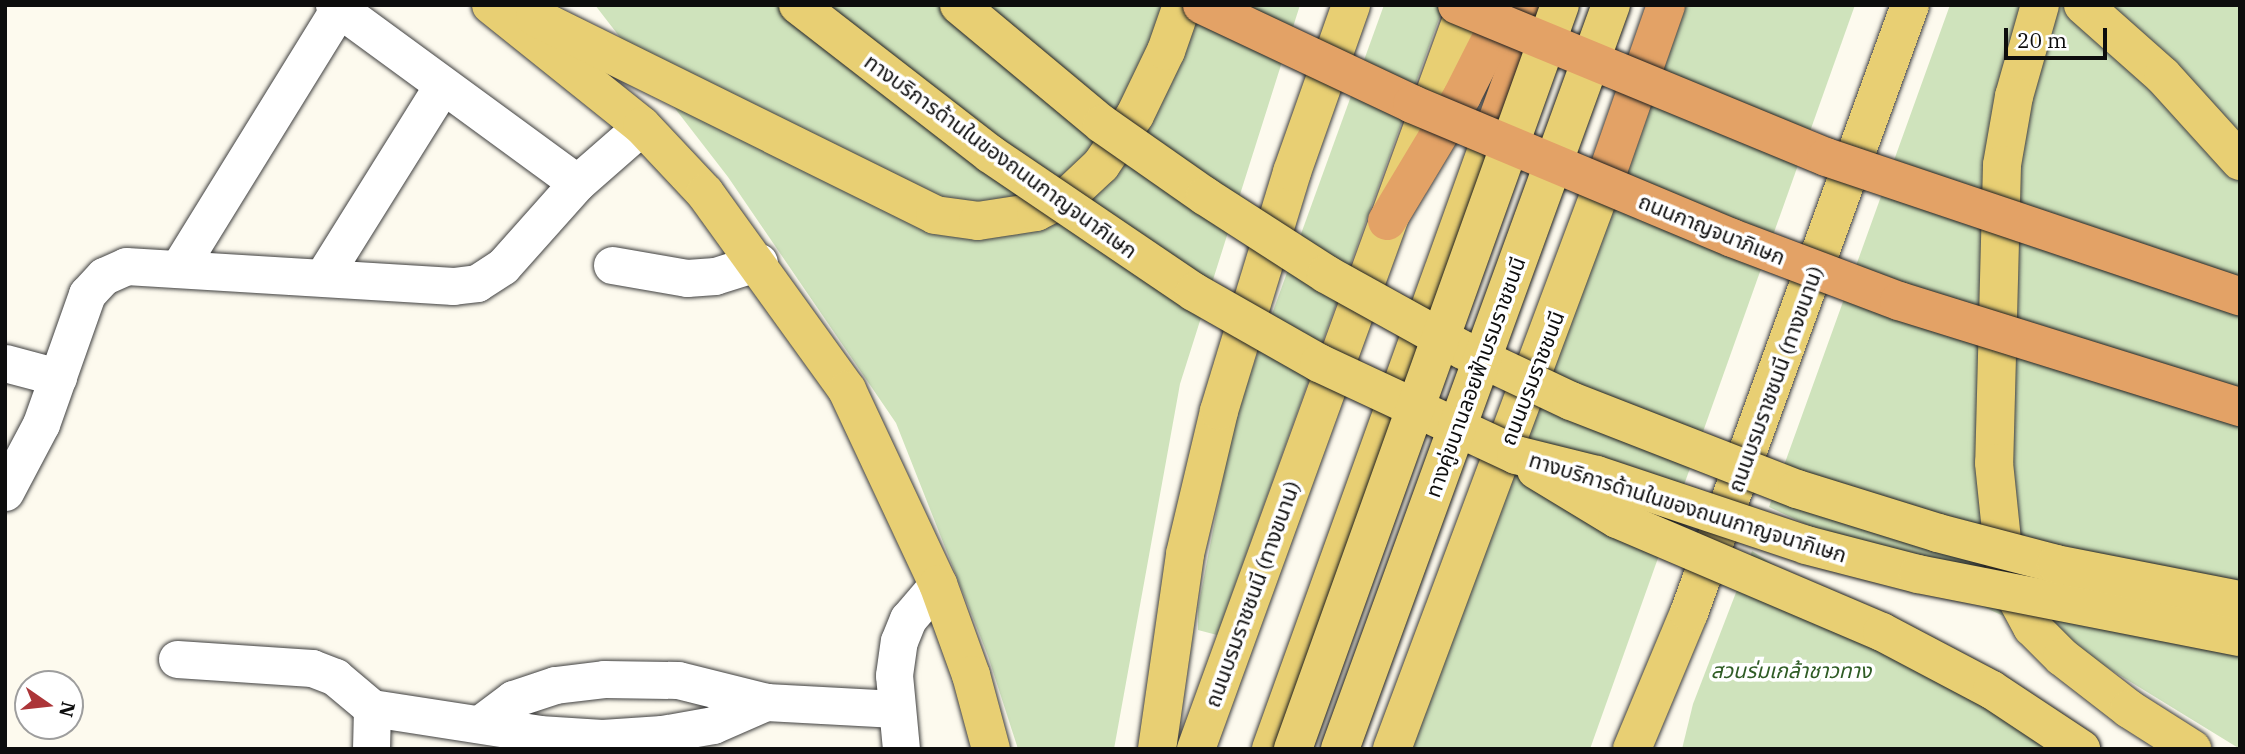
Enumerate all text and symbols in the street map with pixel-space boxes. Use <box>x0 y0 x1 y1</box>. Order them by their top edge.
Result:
scale bar <box>2007 14 2110 58</box>
text: 20 m <box>2017 26 2067 54</box>
street label: ทางบริการด้านในของถนนกาญจนาภิเษก <box>860 49 1142 263</box>
street label: ถนนกาญจนาภิเษก <box>1635 188 1789 270</box>
street label: ทางคู่ขนานลอยฟ้าบรมราชชนนี <box>1420 253 1530 501</box>
street label: ถนนบรมราชชนนี (ทางขนาน) <box>1722 262 1828 496</box>
street label: ถนนบรมราชชนนี <box>1495 307 1569 449</box>
street label: ทางบริการด้านในของถนนกาญจนาภิเษก <box>1526 447 1850 567</box>
street label: ถนนบรมราชชนนี (ทางขนาน) <box>1199 477 1305 711</box>
park label: สวนร่มเกล้าชาวทาง <box>1711 657 1871 683</box>
north arrow <box>14 670 84 740</box>
text: N <box>54 699 81 720</box>

